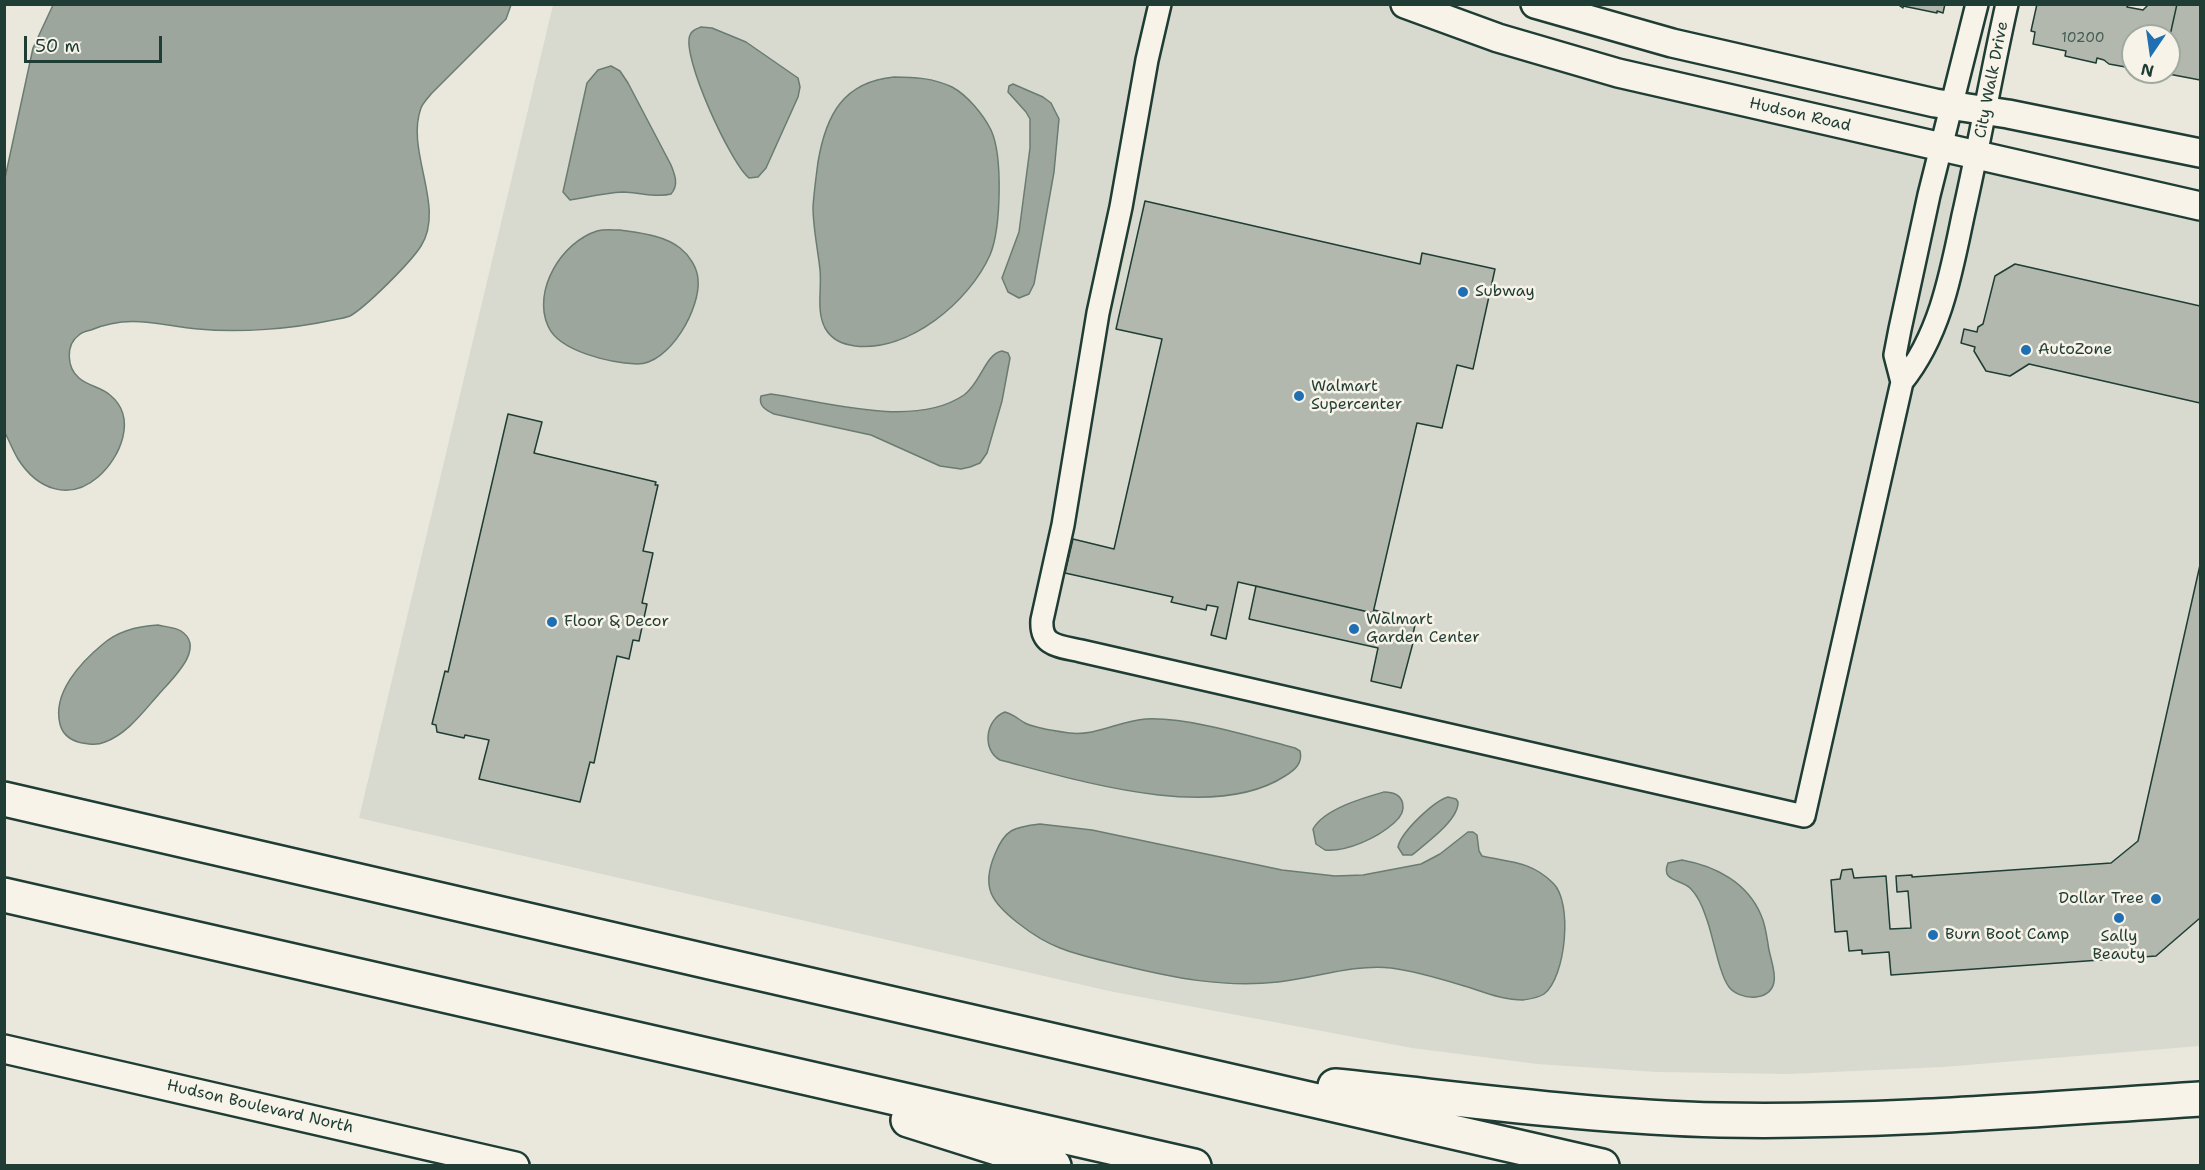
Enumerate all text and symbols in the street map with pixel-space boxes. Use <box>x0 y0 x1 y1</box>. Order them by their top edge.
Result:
street label: City Walk Drive <box>1971 20 2013 140</box>
scale bar <box>27 24 165 62</box>
north arrow <box>2121 24 2181 84</box>
house number: 10200 <box>2061 30 2105 46</box>
text: 50 m <box>35 34 80 58</box>
text: N <box>2139 58 2156 82</box>
street label: Hudson Road <box>1747 94 1853 136</box>
place label: Subway <box>1475 282 1535 302</box>
marker: Subway <box>1456 285 1470 299</box>
place label: AutoZone <box>2038 340 2112 360</box>
marker: AutoZone <box>2019 343 2033 357</box>
place label: Walmart Supercenter <box>1311 377 1402 415</box>
marker: Walmart Supercenter <box>1292 389 1306 403</box>
place label: Walmart Garden Center <box>1366 610 1480 648</box>
place label: Floor & Decor <box>564 612 669 632</box>
marker: Floor & Decor <box>545 615 559 629</box>
marker: Walmart Garden Center <box>1347 622 1361 636</box>
place label: Dollar Tree <box>2059 889 2144 909</box>
marker: Dollar Tree <box>2149 892 2163 906</box>
marker: Sally Beauty <box>2112 911 2126 925</box>
place label: Burn Boot Camp <box>1945 925 2069 945</box>
place label: Sally Beauty <box>2092 927 2146 965</box>
marker: Burn Boot Camp <box>1926 928 1940 942</box>
street label: Hudson Boulevard North <box>165 1076 355 1138</box>

